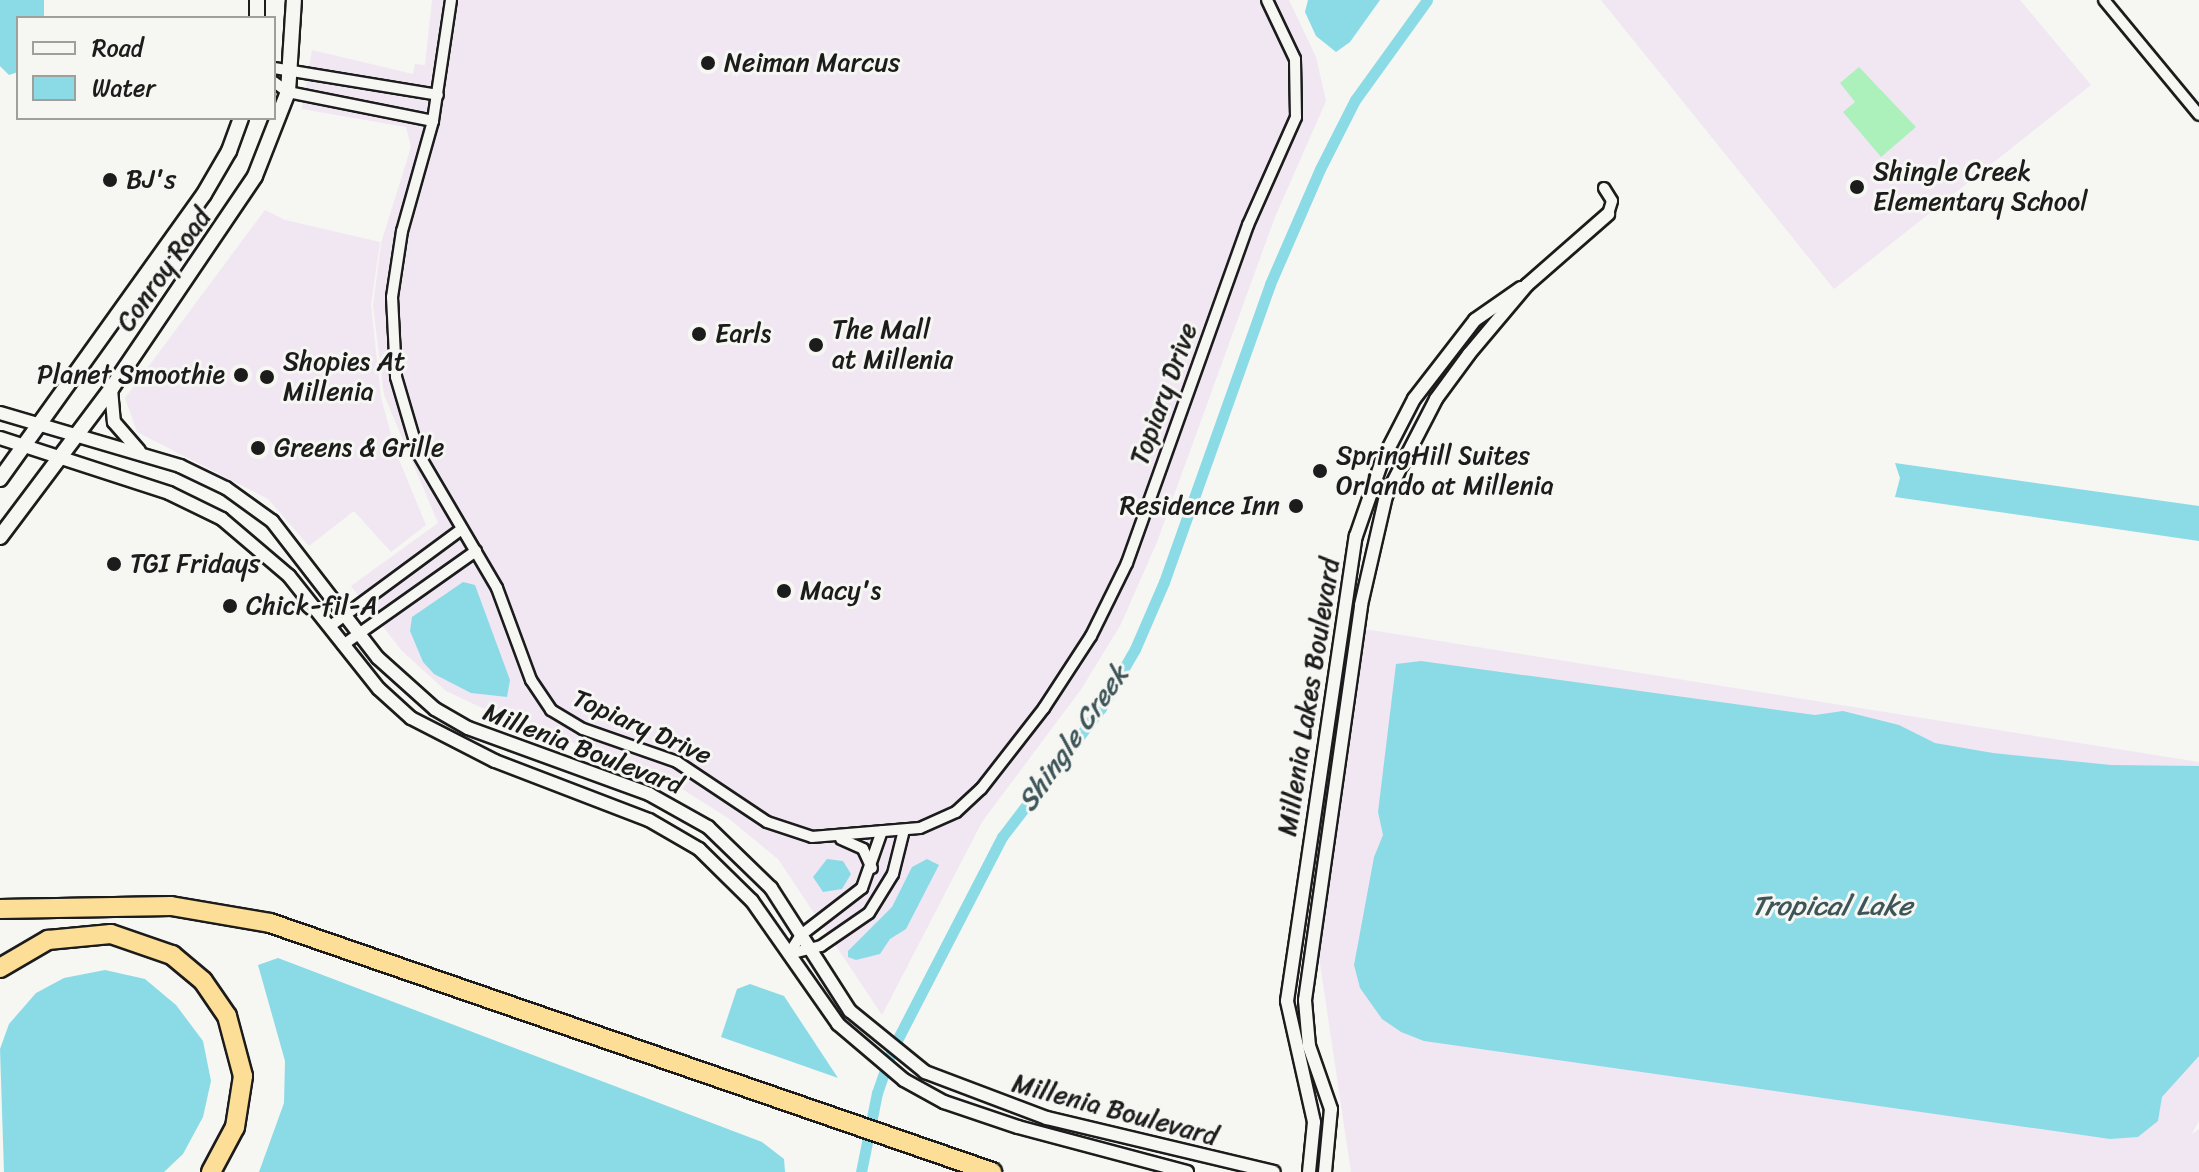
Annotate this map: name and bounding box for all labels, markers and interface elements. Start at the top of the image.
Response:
legend [16,16,276,120]
text: Road [92,27,143,69]
place label: Neiman Marcus [724,47,899,79]
marker: Neiman Marcus [699,54,717,72]
text: Water [92,67,155,109]
place label: Shingle Creek Elementary School [1873,156,2088,218]
place label: BJ's [126,164,176,196]
marker: BJ's [101,171,119,189]
marker: Shingle Creek Elementary School [1848,178,1866,196]
street label: Conroy Road [110,202,218,338]
place label: The Mall at Millenia [832,314,954,376]
place label: Earls [715,318,771,350]
street label: Topiary Drive [1124,319,1204,469]
marker: Earls [690,325,708,343]
marker: The Mall at Millenia [807,336,825,354]
place label: Shopies At Millenia [283,346,405,408]
place label: Planet Smoothie [36,359,225,391]
marker: Planet Smoothie [232,366,250,384]
marker: Shopies At Millenia [258,368,276,386]
place label: Greens & Grille [274,432,444,464]
marker: Greens & Grille [249,439,267,457]
place label: SpringHill Suites Orlando at Millenia [1336,440,1554,502]
marker: SpringHill Suites Orlando at Millenia [1311,462,1329,480]
place label: Residence Inn [1120,490,1280,522]
marker: Residence Inn [1287,497,1305,515]
place label: TGI Fridays [130,548,260,580]
marker: TGI Fridays [105,555,123,573]
street label: Millenia Lakes Boulevard [1272,555,1346,839]
place label: Macy's [800,575,881,607]
marker: Macy's [775,582,793,600]
place label: Chick-fil-A [246,590,378,622]
marker: Chick-fil-A [221,597,239,615]
water label: Shingle Creek [1010,658,1136,818]
street label: Topiary Drive [568,682,716,772]
street label: Millenia Boulevard [479,697,687,801]
water label: Tropical Lake [1752,889,1912,923]
street label: Millenia Boulevard [1009,1068,1221,1152]

